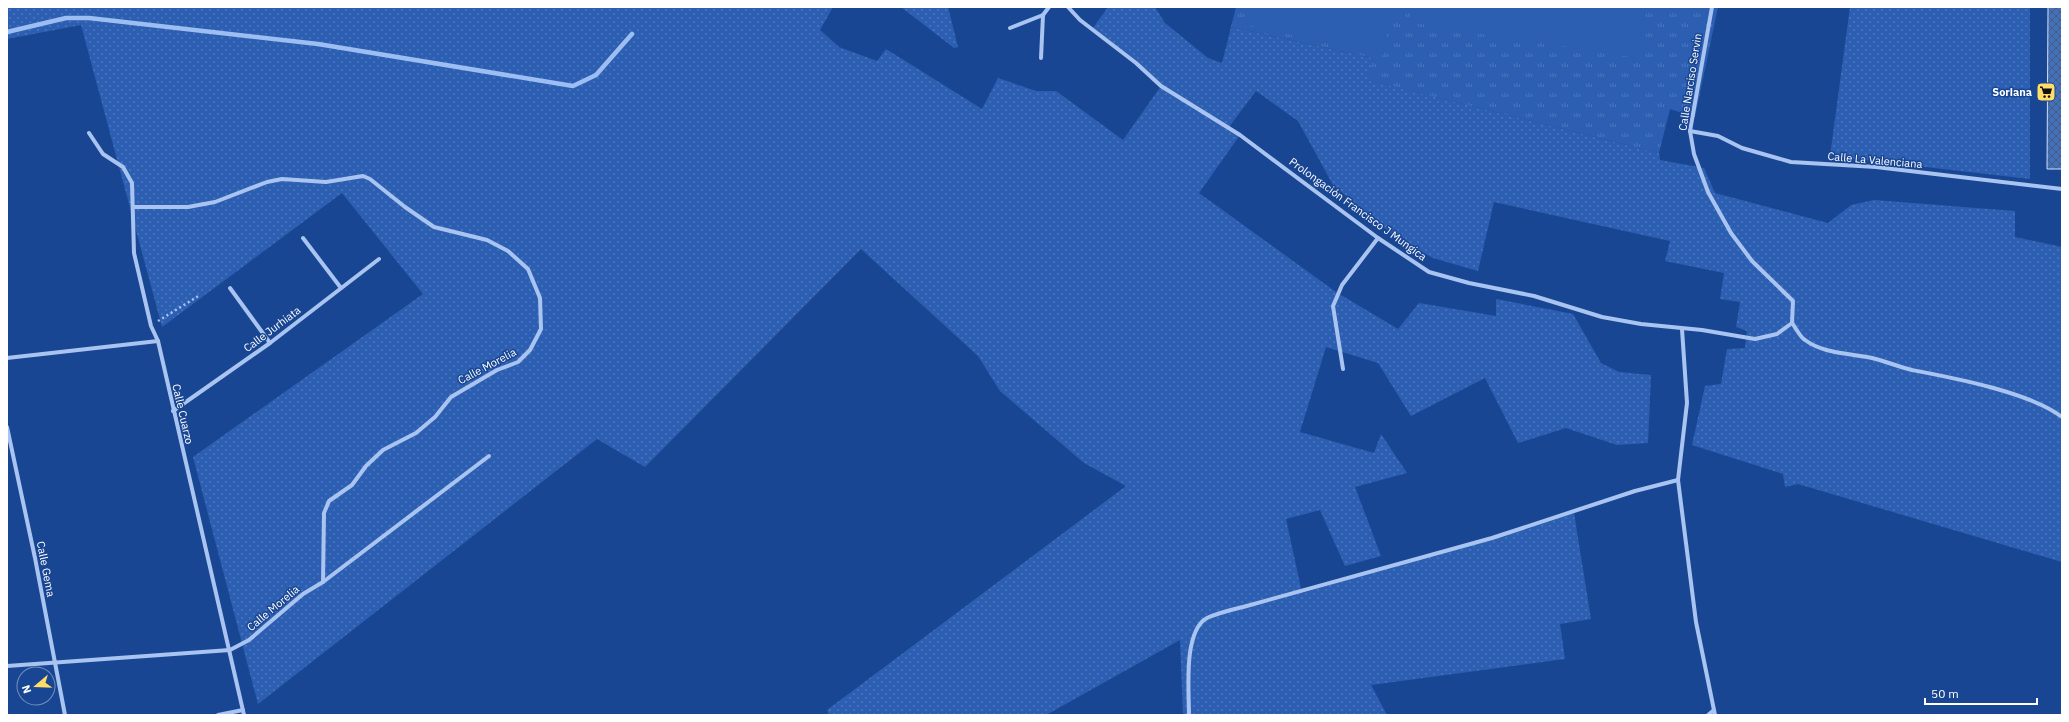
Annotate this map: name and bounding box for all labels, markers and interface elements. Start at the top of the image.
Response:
street label: Calle Narciso Servin [1675,32,1705,132]
supermarket icon: Soriana [2035,81,2057,103]
place label: Soriana [1992,85,2032,99]
street label: Calle La Valenciana [1827,149,1923,171]
street label: Prolongación Francisco J Mungica [1287,154,1430,264]
street label: Calle Jurhiata [241,303,303,355]
street label: Calle Morelia [455,345,519,387]
street label: Calle Cuarzo [169,383,197,445]
street label: Calle Gema [34,540,58,598]
street label: Calle Morelia [244,582,302,634]
north arrow [16,666,56,706]
scale bar [1925,680,2037,706]
text: N [19,683,34,695]
text: 50 m [1931,686,1959,701]

